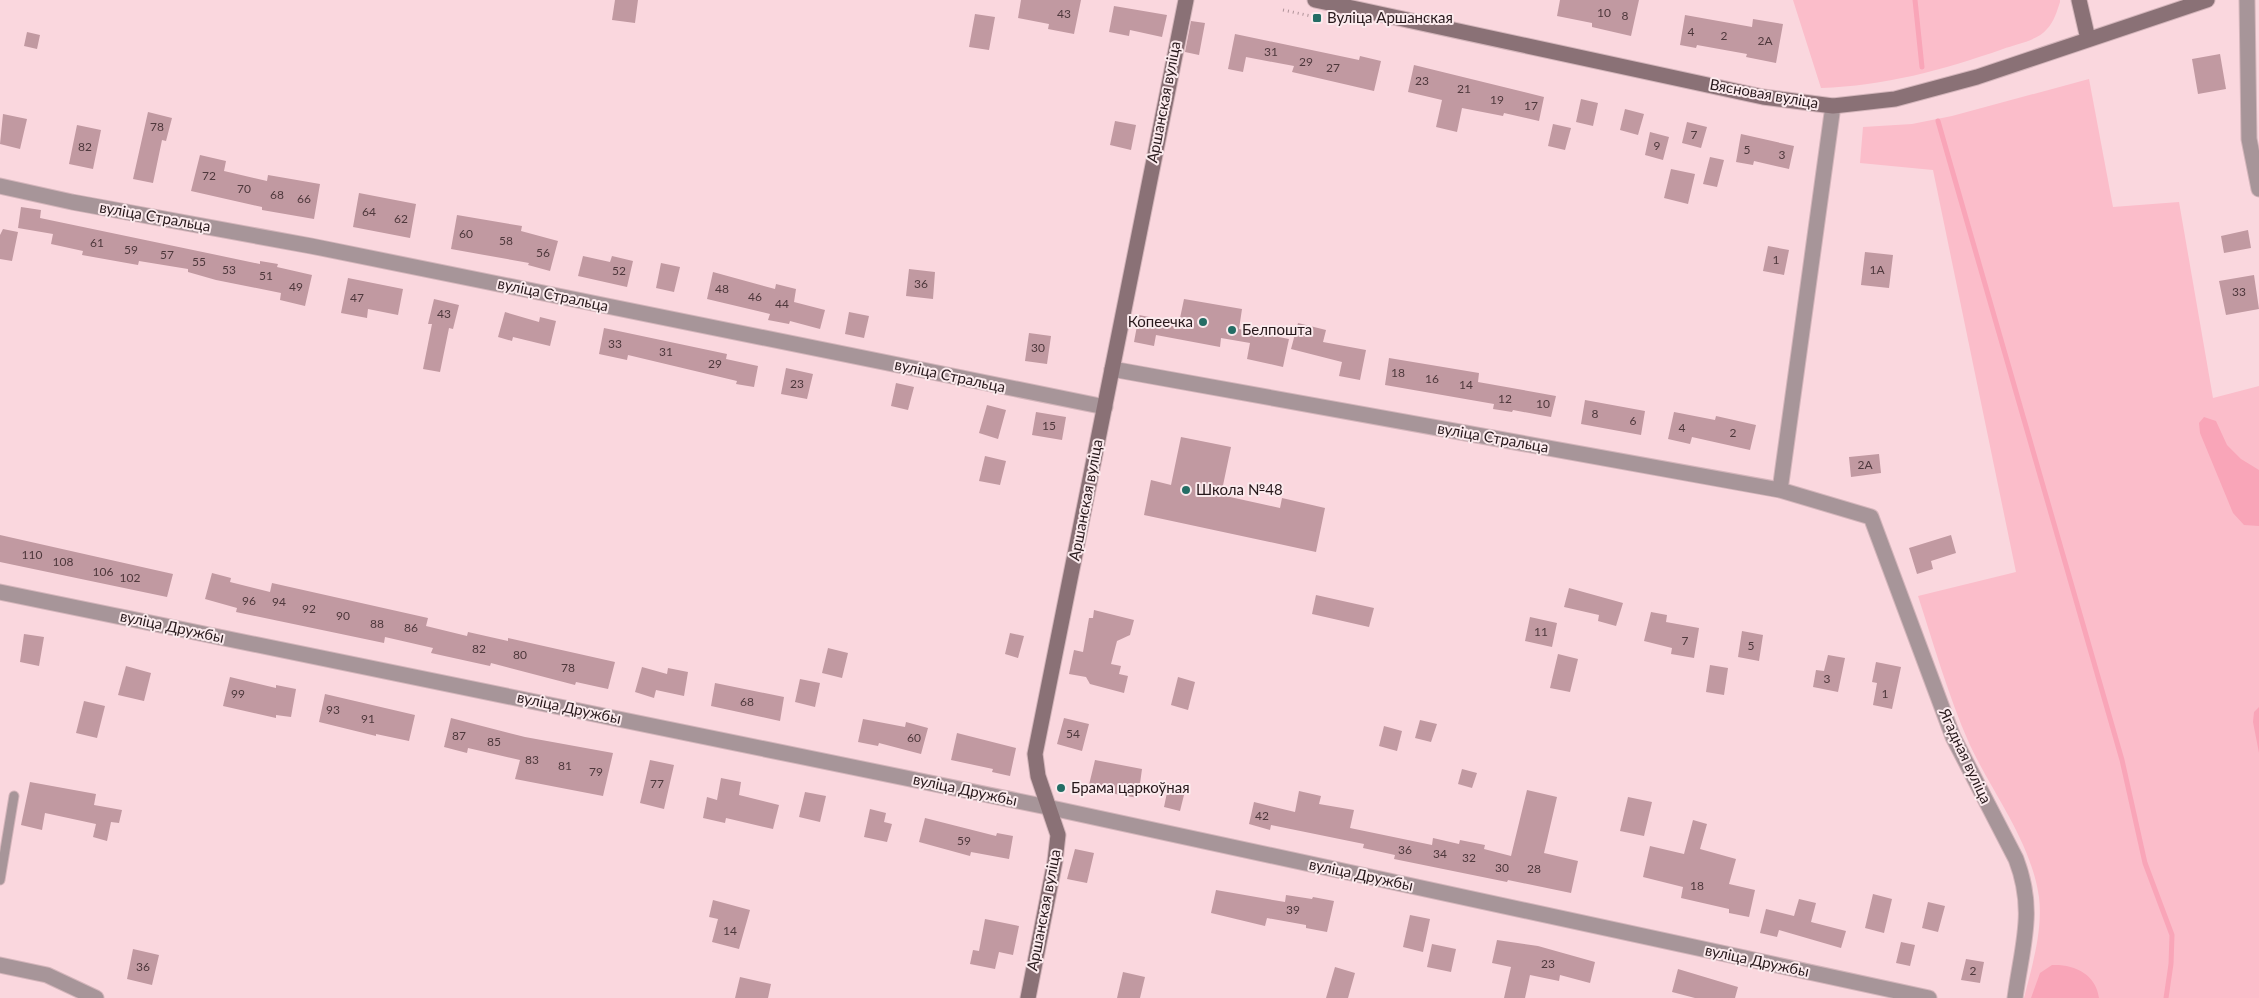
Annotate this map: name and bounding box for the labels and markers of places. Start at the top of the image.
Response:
place label: Вуліца Аршанская [1327,8,1453,26]
marker: Вуліца Аршанская [1311,12,1323,24]
place label: Копеечка [1128,312,1193,330]
marker: Копеечка [1197,316,1209,328]
place label: Белпошта [1242,320,1312,338]
marker: Белпошта [1226,324,1238,336]
place label: Школа №48 [1196,480,1283,498]
marker: Школа №48 [1180,484,1192,496]
place label: Брама царкоўная [1071,778,1190,796]
marker: Брама царкоўная [1055,782,1067,794]

